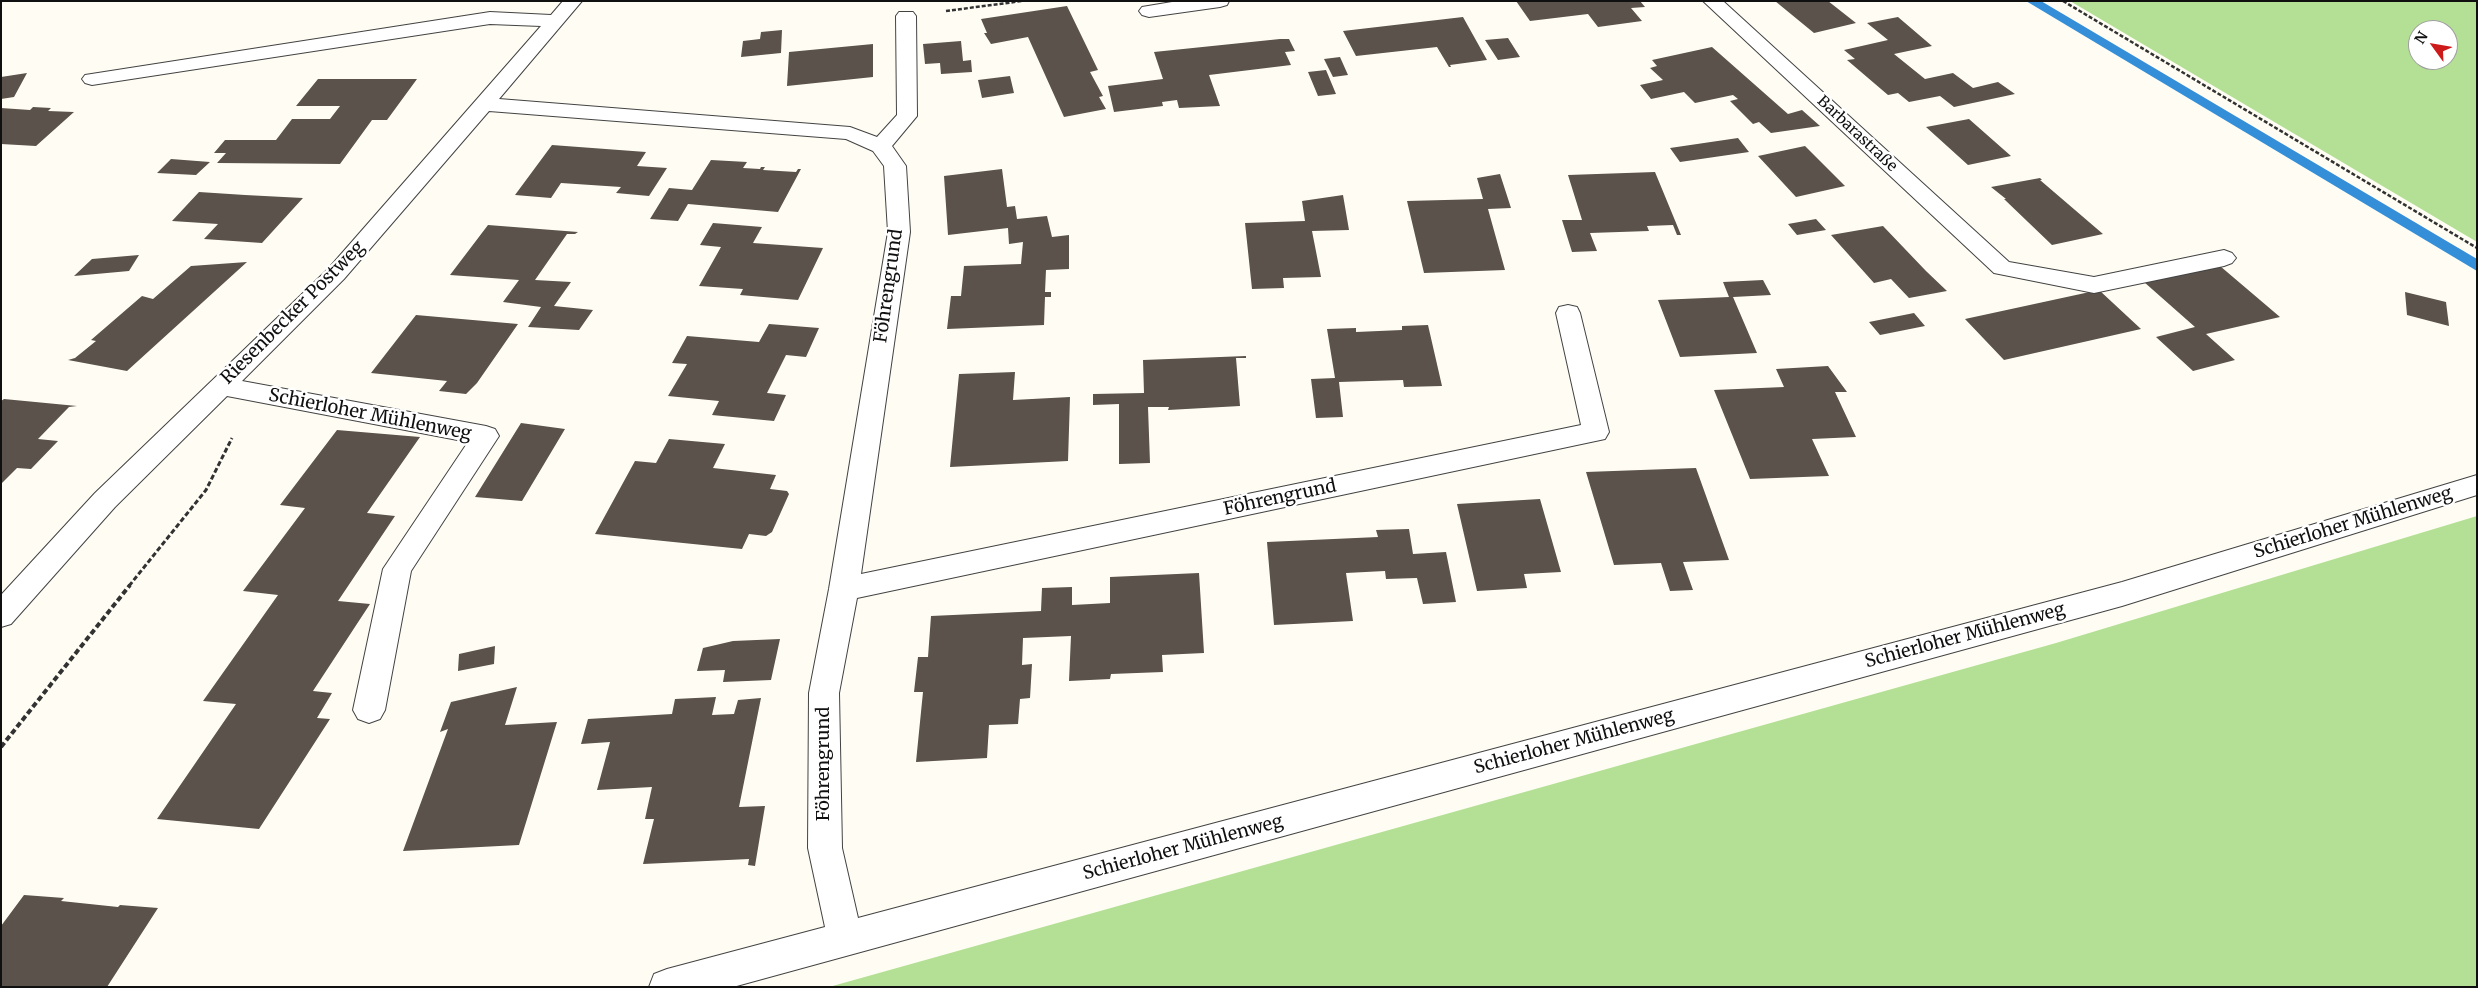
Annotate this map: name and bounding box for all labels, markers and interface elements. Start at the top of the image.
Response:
north arrow [2408,20,2458,70]
text: N [2411,28,2432,47]
street label: Barbarastraße [1813,92,1901,176]
street label: Föhrengrund [870,228,908,344]
street label: Riesenbecker Postweg [217,237,369,389]
street label: Schierloher Mühlenweg [267,385,473,445]
street label: Föhrengrund [1222,476,1338,520]
street label: Schierloher Mühlenweg [2251,483,2455,563]
street label: Schierloher Mühlenweg [1863,599,2067,673]
street label: Schierloher Mühlenweg [1472,705,1676,779]
street label: Föhrengrund [813,707,835,821]
street label: Schierloher Mühlenweg [1081,811,1285,885]

